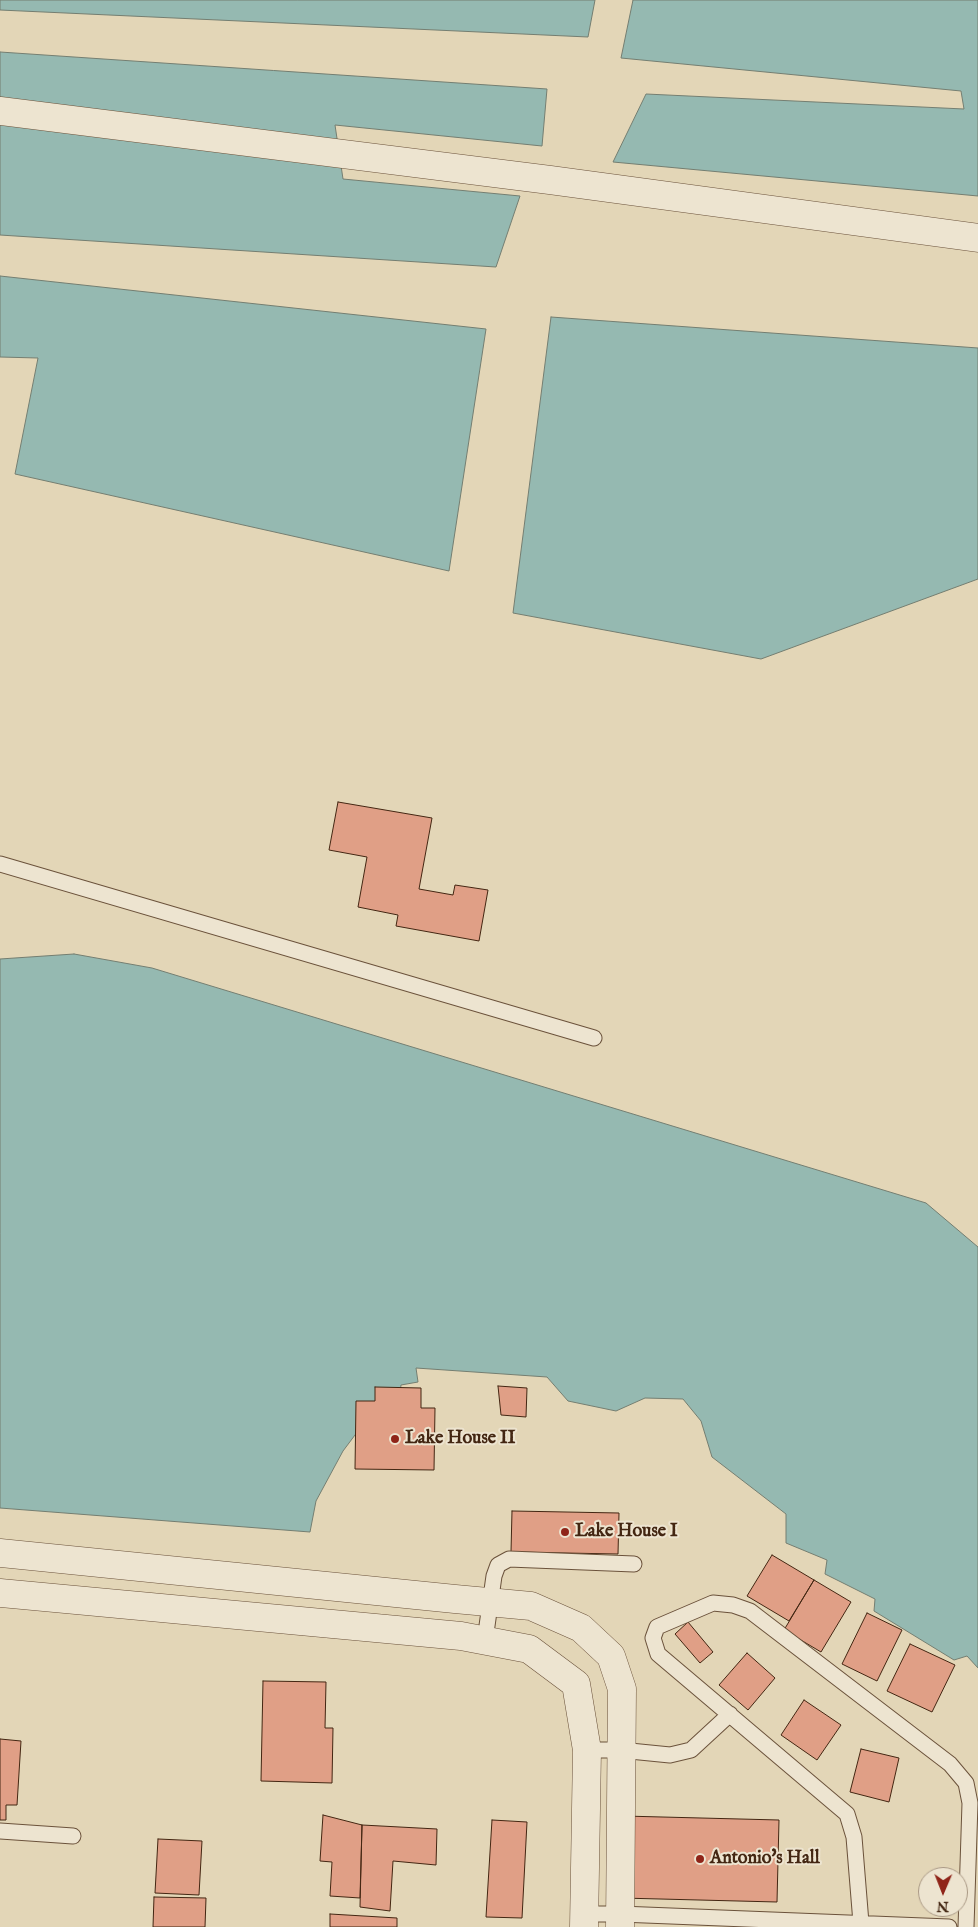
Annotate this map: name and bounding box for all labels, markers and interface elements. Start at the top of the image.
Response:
place label: Lake House II [405,1428,515,1450]
marker: Lake House II [389,1433,401,1445]
place label: Lake House I [575,1521,678,1543]
marker: Lake House I [559,1526,571,1538]
place label: Antonio's Hall [710,1848,820,1870]
marker: Antonio's Hall [694,1853,706,1865]
north arrow [918,1867,968,1917]
text: N [937,1897,949,1915]

